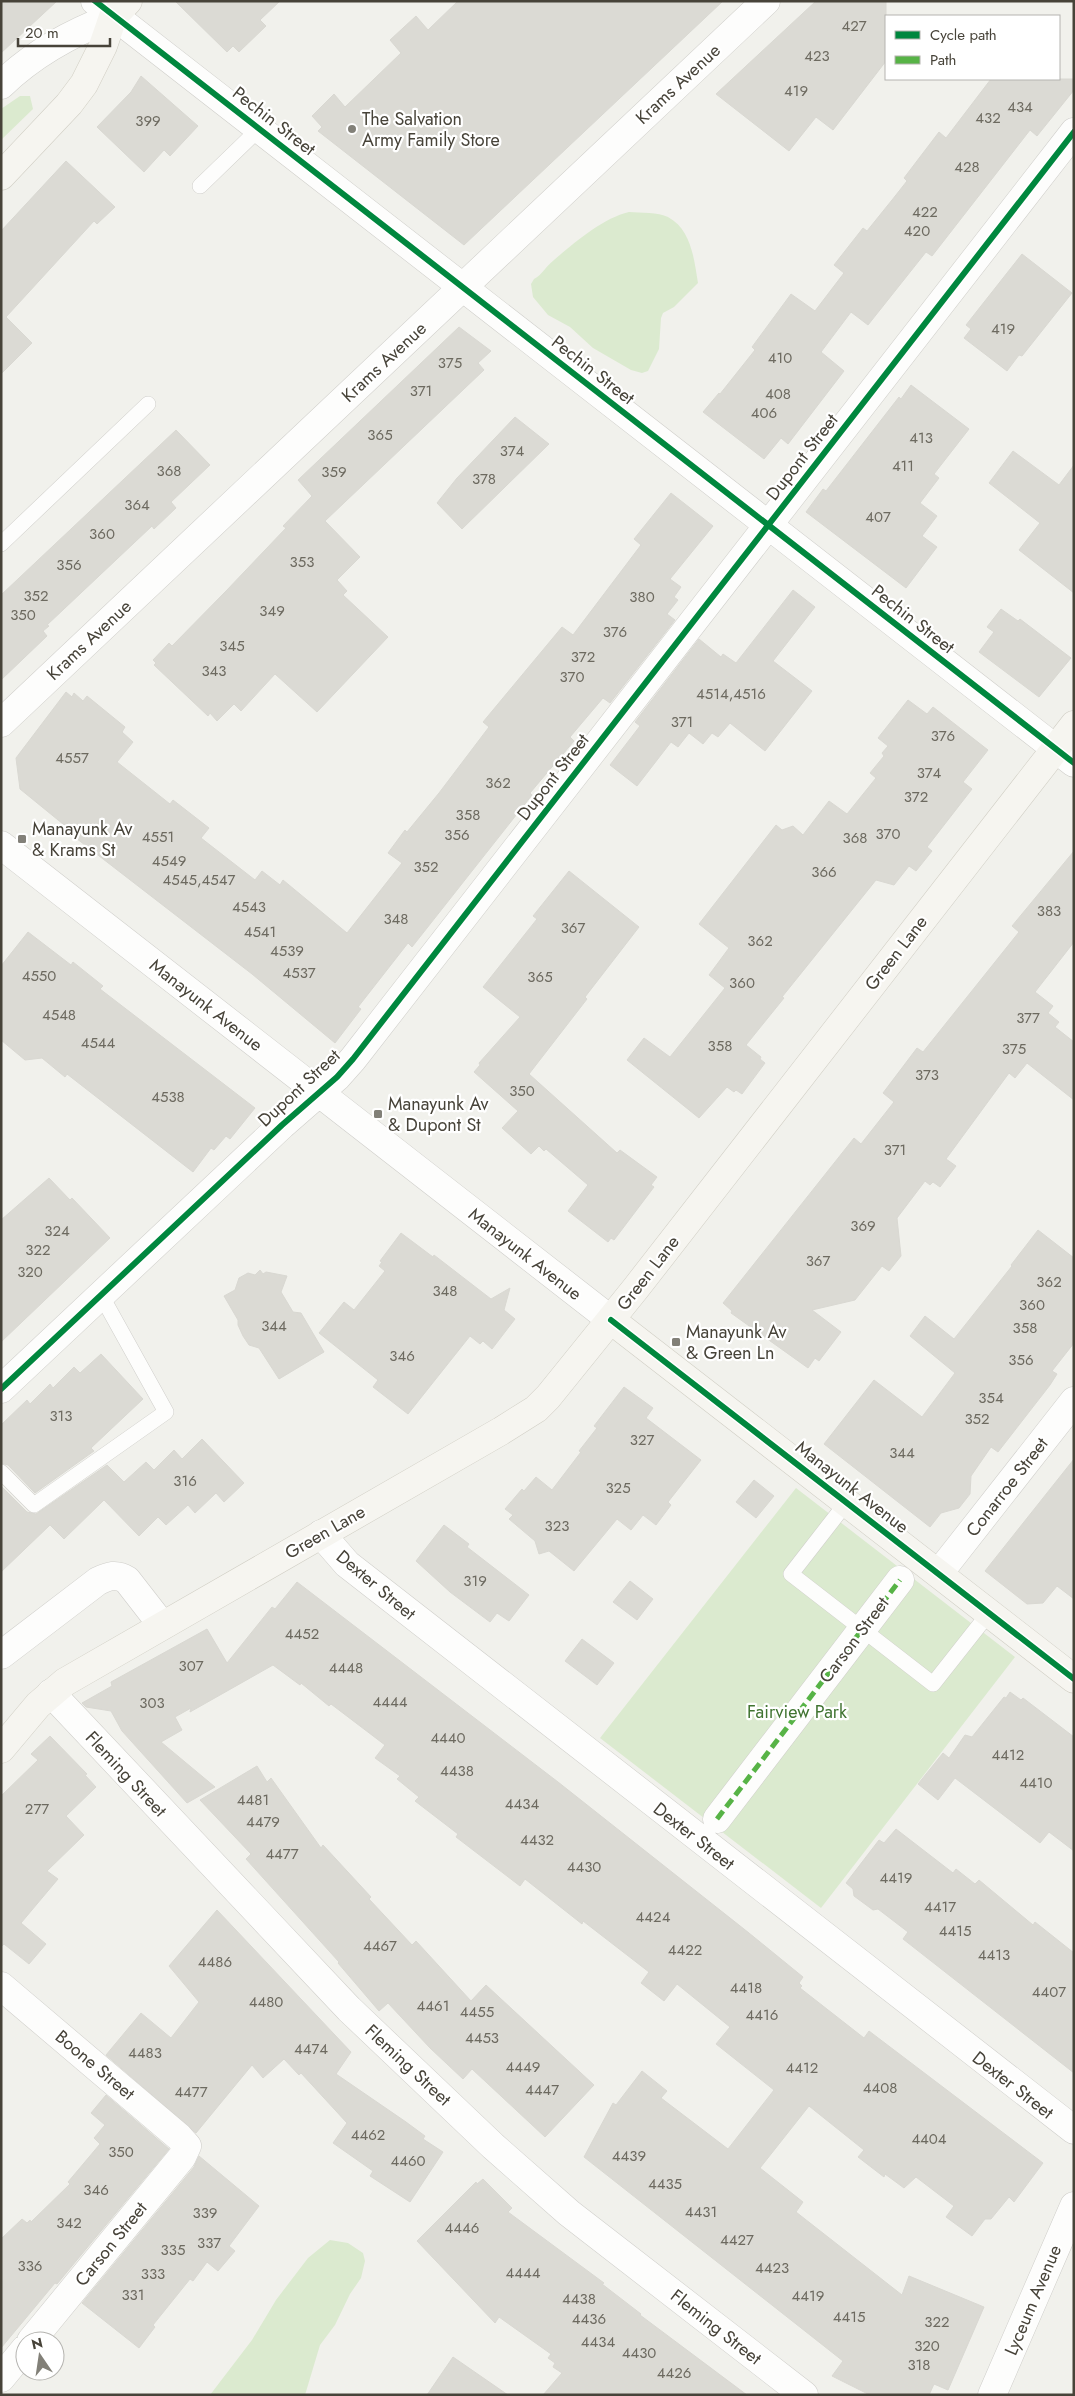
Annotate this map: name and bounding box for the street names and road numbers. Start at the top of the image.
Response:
street label: Krams Avenue [630,38,726,130]
street label: Pechin Street [227,80,322,162]
street label: Krams Avenue [336,316,432,408]
street label: Pechin Street [546,329,641,411]
street label: Dupont Street [760,408,845,506]
street label: Pechin Street [866,578,961,660]
street label: Krams Avenue [41,594,137,686]
street label: Dupont Street [511,728,596,826]
street label: Green Lane [858,910,934,996]
street label: Manayunk Avenue [144,952,268,1058]
street label: Dupont Street [252,1043,346,1133]
street label: Manayunk Avenue [463,1201,587,1307]
street label: Green Lane [610,1230,686,1316]
street label: Conarroe Street [960,1431,1055,1542]
street label: Manayunk Avenue [790,1434,914,1540]
street label: Green Lane [280,1499,370,1565]
street label: Dexter Street [331,1544,422,1627]
street label: Carson Street [813,1591,895,1689]
street label: Fleming Street [79,1725,173,1823]
street label: Dexter Street [648,1796,741,1876]
street label: Fleming Street [359,2018,457,2112]
street label: Boone Street [50,2024,141,2106]
street label: Dexter Street [967,2045,1060,2125]
street label: Carson Street [69,2196,154,2292]
street label: Lyceum Avenue [998,2241,1068,2359]
street label: Fleming Street [665,2283,768,2371]

